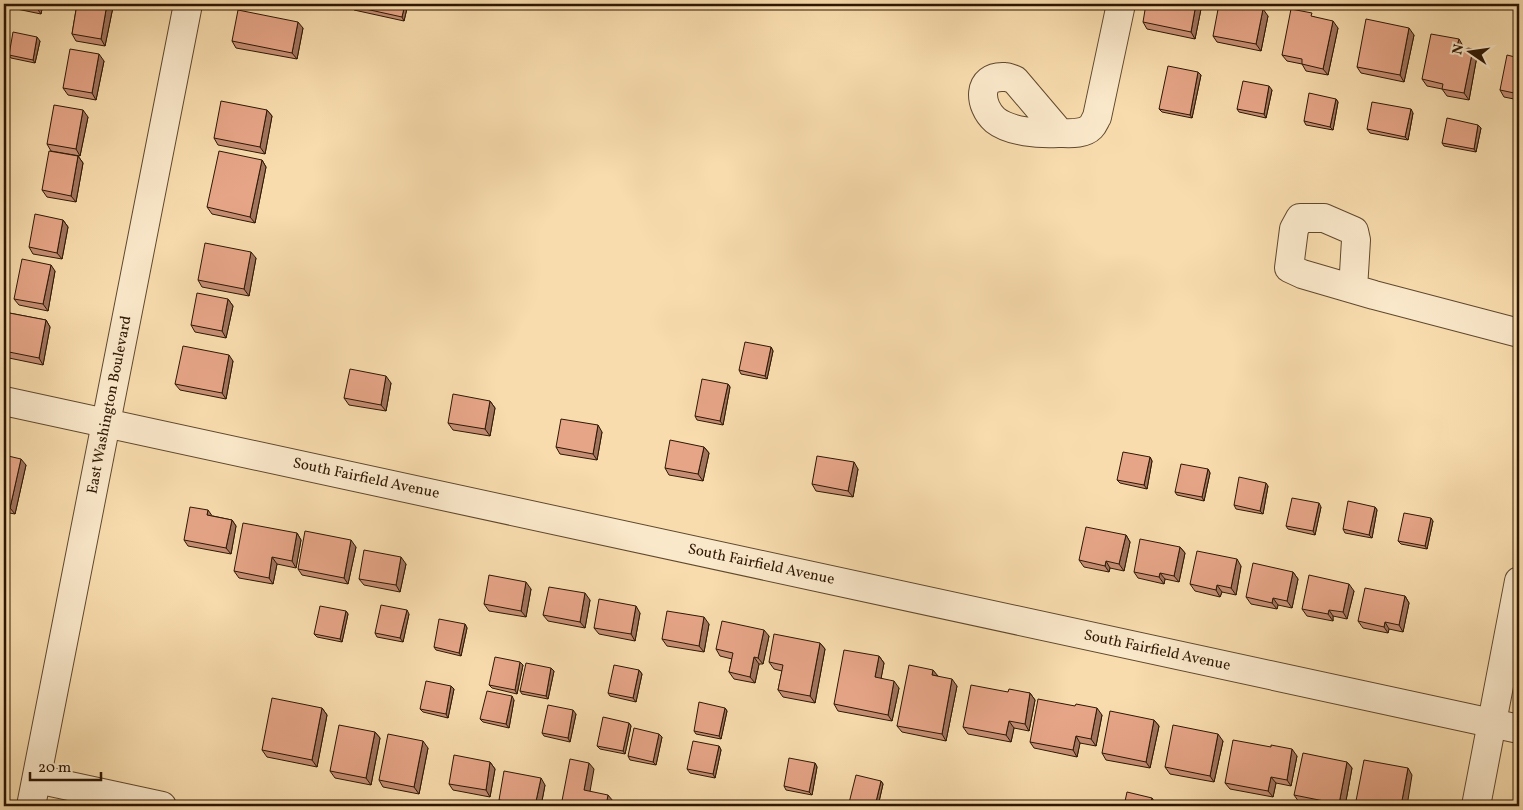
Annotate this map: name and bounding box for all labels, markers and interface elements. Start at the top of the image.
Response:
north arrow [1446,28,1496,78]
text: N [1448,42,1469,57]
street label: East Washington Boulevard [82,314,138,496]
street label: South Fairfield Avenue [291,453,441,505]
street label: South Fairfield Avenue [686,539,836,591]
street label: South Fairfield Avenue [1082,625,1232,677]
scale bar [30,750,101,782]
text: 20 m [38,758,71,779]

